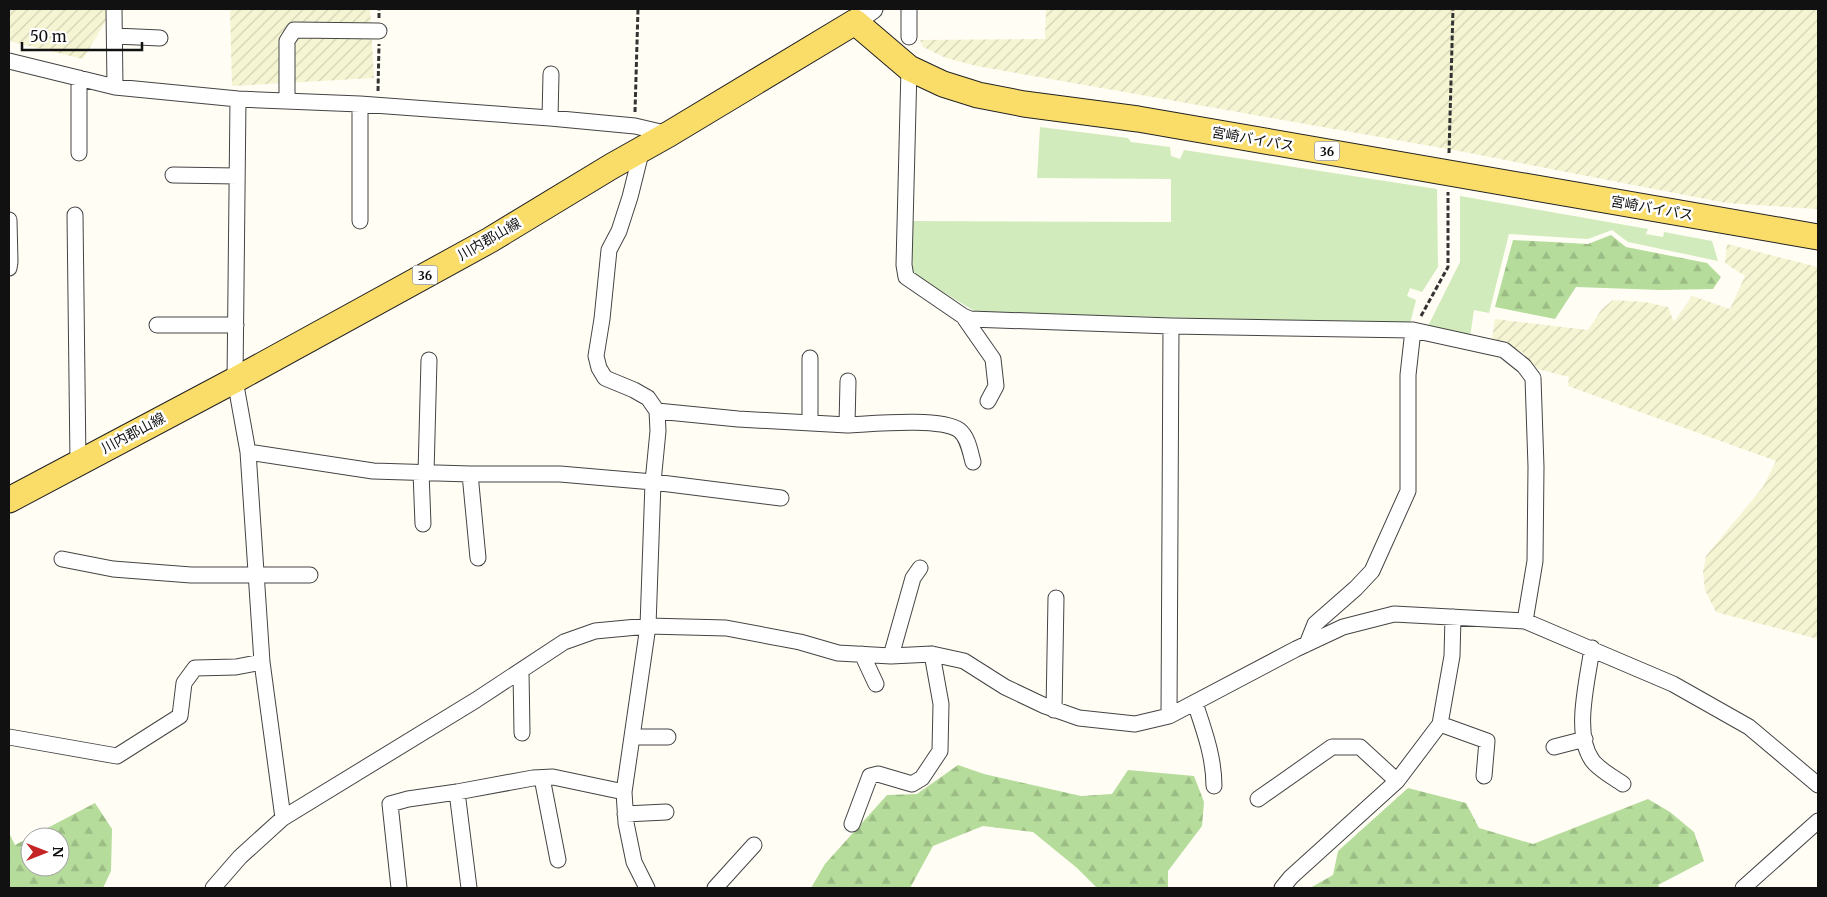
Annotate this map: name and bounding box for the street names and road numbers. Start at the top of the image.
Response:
street label: 宮崎バイパス [1210,123,1296,155]
road number: 36 [1314,142,1340,160]
street label: 宮崎バイパス [1609,192,1695,224]
street label: 川内郡山線 [454,214,524,264]
road number: 36 [412,266,438,284]
street label: 川内郡山線 [98,409,168,457]

